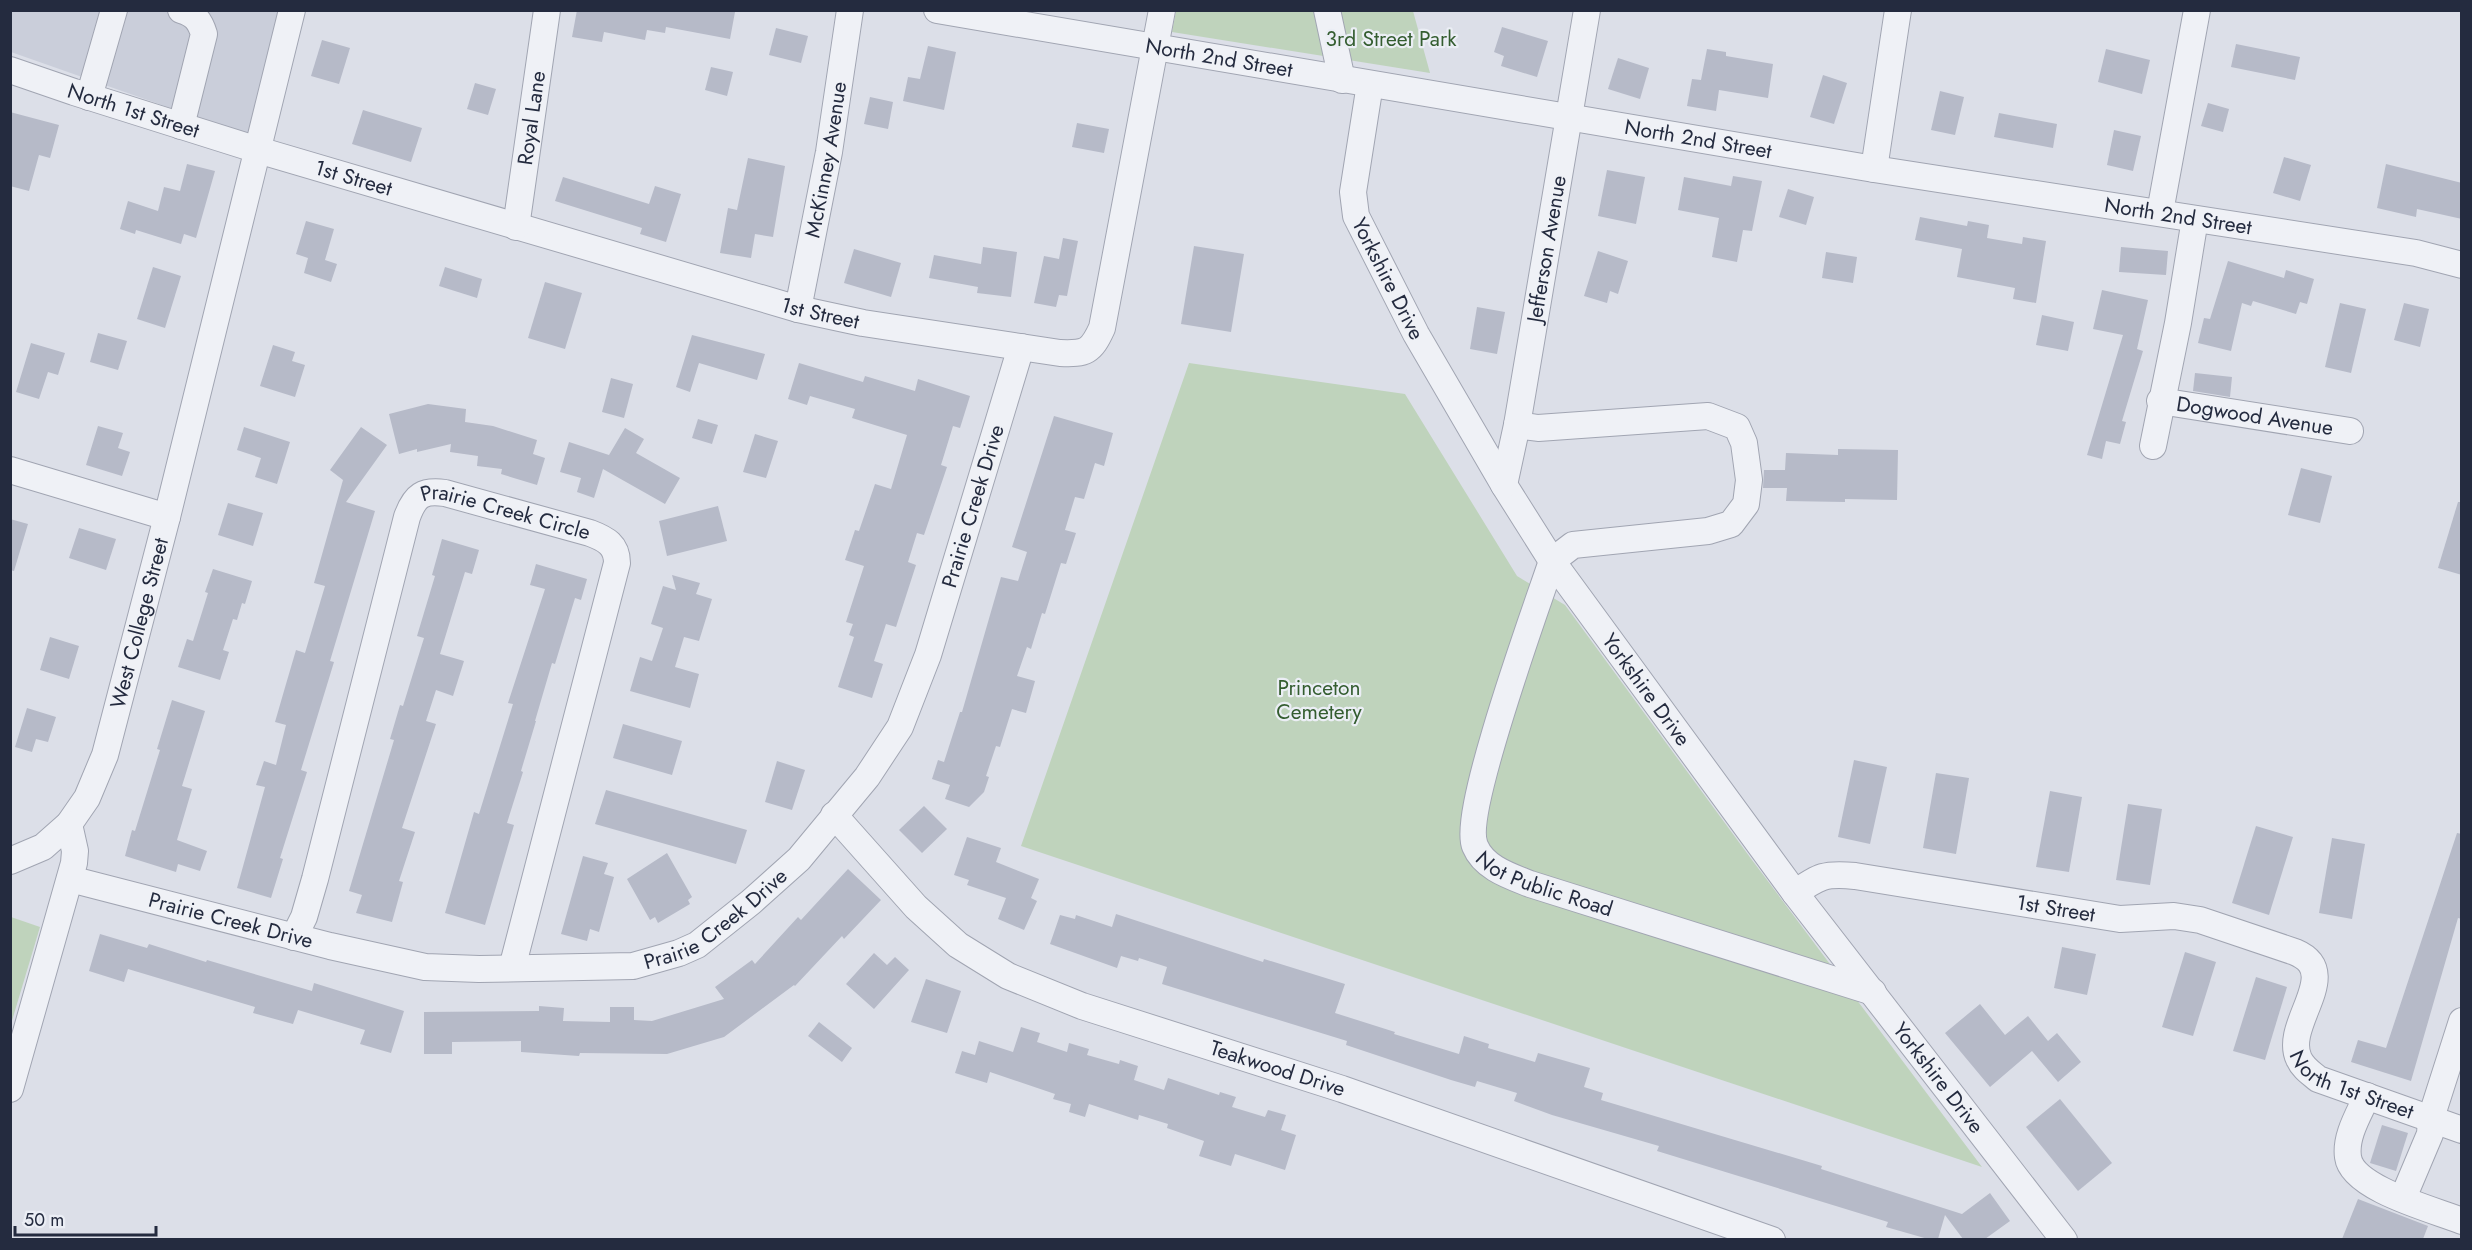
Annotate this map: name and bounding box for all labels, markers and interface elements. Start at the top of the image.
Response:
park label: 3rd Street Park [1326,24,1457,54]
street label: North 2nd Street [1143,31,1295,85]
street label: Royal Lane [510,69,553,167]
street label: North 1st Street [64,76,203,146]
street label: McKinney Avenue [797,79,854,240]
street label: North 2nd Street [1622,112,1774,166]
street label: 1st Street [311,152,396,204]
street label: Jefferson Avenue [1519,173,1574,328]
street label: North 2nd Street [2102,190,2254,242]
street label: Yorkshire Drive [1344,213,1432,345]
street label: 1st Street [777,290,862,337]
street label: Dogwood Avenue [2174,389,2336,443]
street label: Prairie Creek Drive [934,421,1012,591]
street label: Prairie Creek Circle [417,477,594,547]
street label: West College Street [103,535,176,712]
street label: Yorkshire Drive [1595,627,1698,752]
park label: Princeton Cemetery [1276,673,1362,727]
street label: Not Public Road [1469,844,1617,924]
street label: Prairie Creek Drive [640,861,794,977]
street label: Prairie Creek Drive [145,885,316,956]
street label: 1st Street [2014,887,2097,930]
street label: Yorkshire Drive [1886,1016,1991,1140]
street label: Teakwood Drive [1206,1033,1349,1104]
street label: North 1st Street [2282,1045,2418,1127]
scale bar [15,1199,156,1237]
text: 50 m [24,1207,64,1233]

